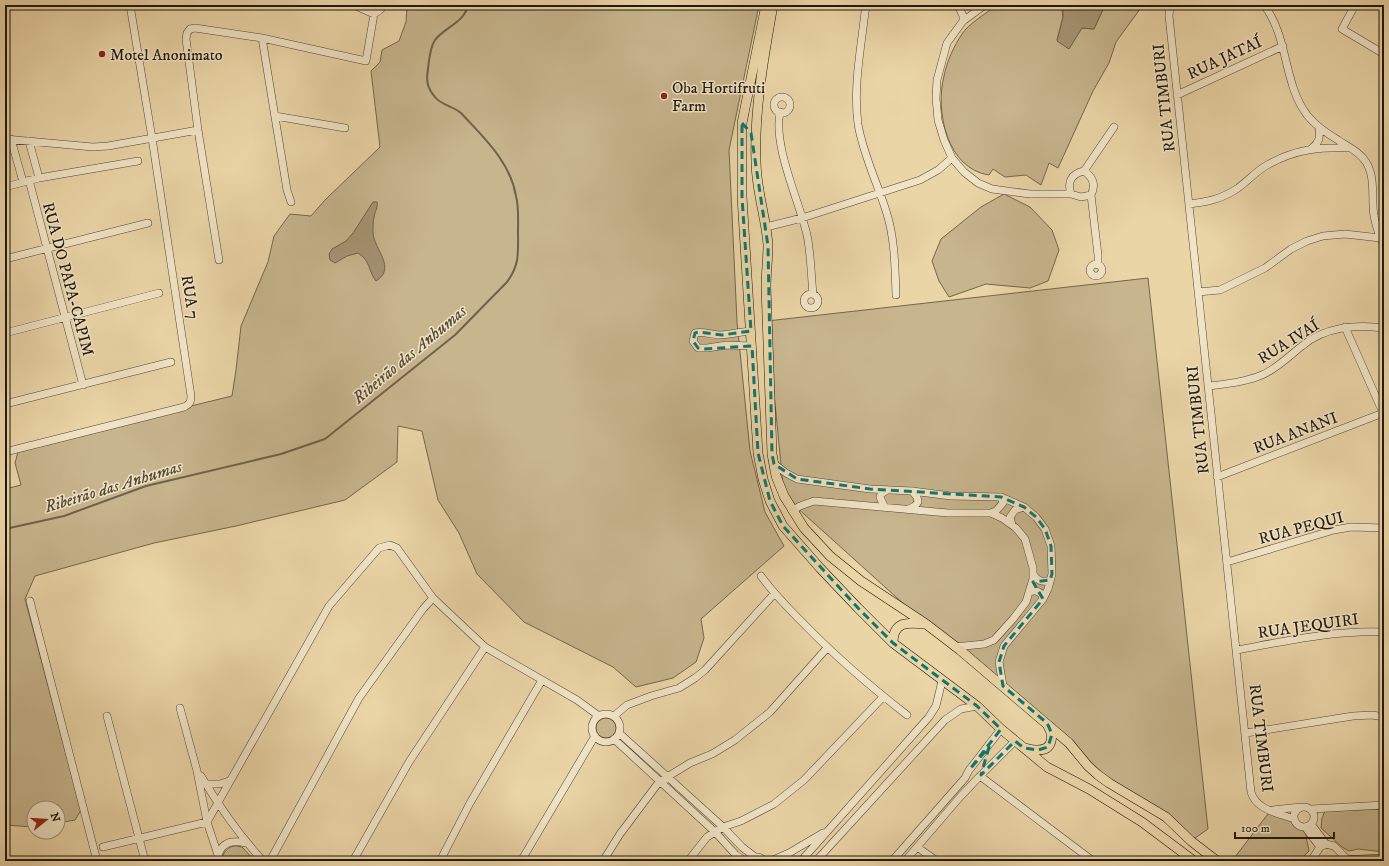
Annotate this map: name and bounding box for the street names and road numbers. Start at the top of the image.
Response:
street label: RUA JATAÍ [1184,31,1266,84]
street label: RUA TIMBURI [1148,42,1180,153]
street label: RUA DO PAPA-CAPIM [38,200,98,358]
street label: RUA 7 [177,274,203,321]
street label: RUA IVAÍ [1254,314,1324,369]
street label: RUA TIMBURI [1182,364,1214,475]
street label: RUA ANANI [1250,408,1341,458]
street label: RUA PEQUI [1256,507,1346,549]
street label: RUA JEQUIRI [1256,609,1360,643]
street label: RUA TIMBURI [1244,683,1278,794]

